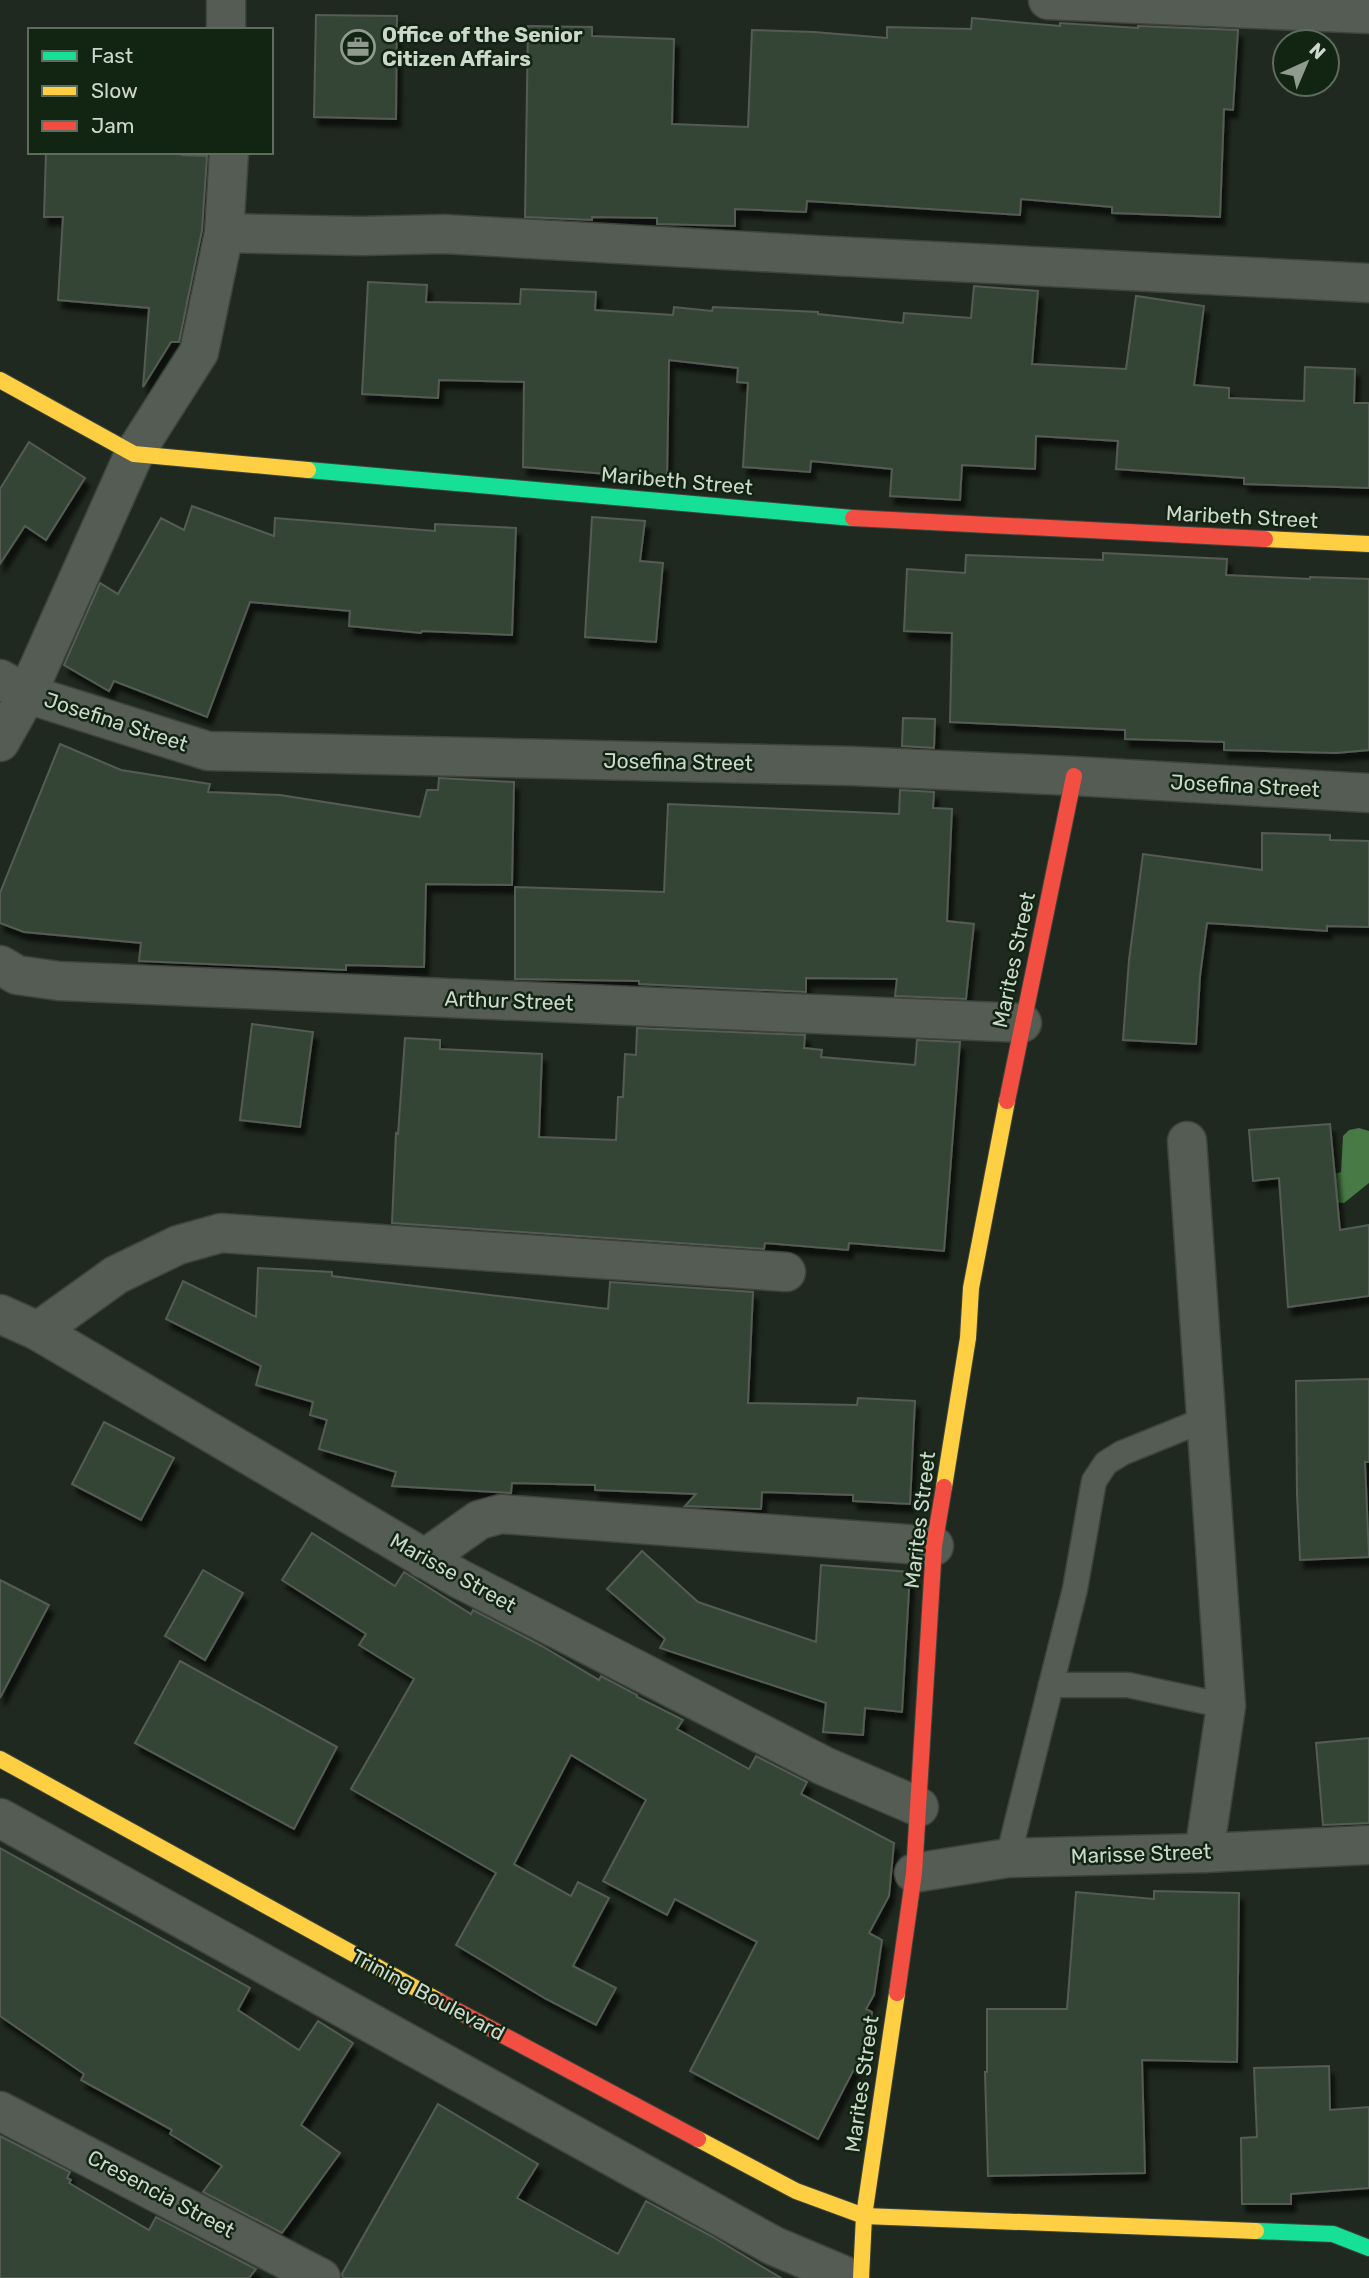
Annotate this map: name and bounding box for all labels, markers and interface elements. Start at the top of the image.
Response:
place label: Office of the Senior Citizen Affairs [382,22,583,71]
legend [28,28,273,154]
office icon: Office of the Senior Citizen Affairs [339,28,377,66]
north arrow [1271,28,1341,98]
text: N [1305,38,1330,64]
text: Fast [91,43,133,68]
text: Slow [91,78,138,103]
text: Jam [91,113,135,138]
street label: Maribeth Street [600,461,754,500]
street label: Maribeth Street [1165,500,1319,533]
street label: Josefina Street [41,687,191,757]
street label: Josefina Street [603,748,753,775]
street label: Josefina Street [1170,769,1320,802]
street label: Marites Street [987,890,1040,1030]
street label: Arthur Street [444,986,574,1015]
street label: Marites Street [899,1450,940,1590]
street label: Marisse Street [386,1528,521,1618]
street label: Marisse Street [1070,1839,1212,1868]
street label: Trining Boulevard [347,1944,509,2046]
street label: Marites Street [840,2014,883,2154]
street label: Cresencia Street [83,2144,239,2243]

